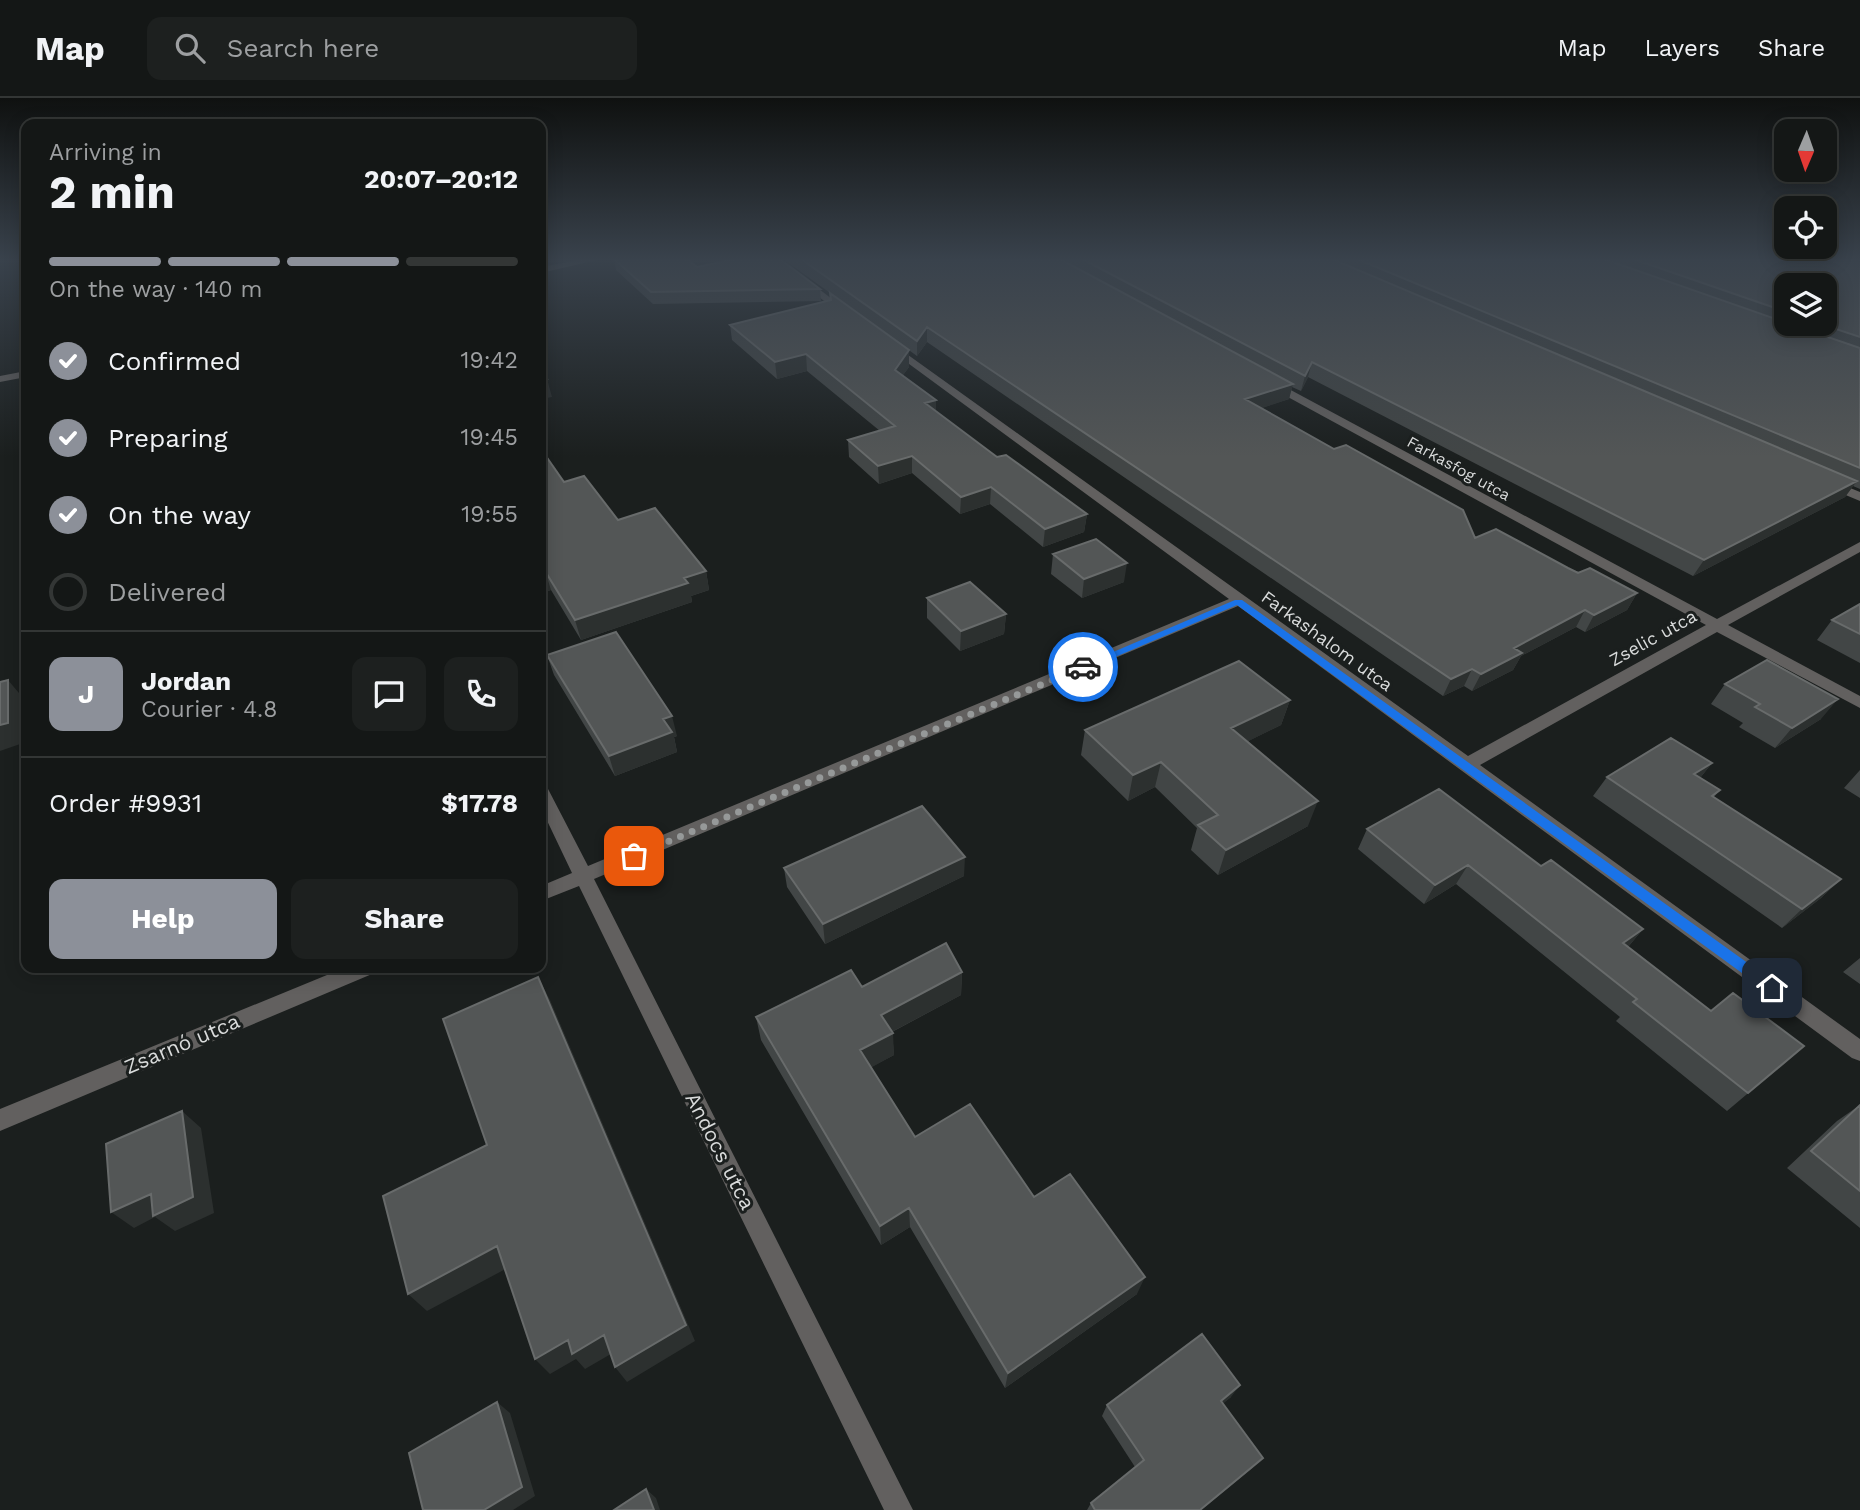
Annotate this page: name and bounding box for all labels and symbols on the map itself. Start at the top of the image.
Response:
north arrow [1774,119,1838,182]
street label: Farkasfog utca [1404,432,1514,505]
street label: Farkashalom utca [1258,586,1397,695]
street label: Zselic utca [1605,605,1700,670]
courier [1048,632,1118,702]
pin [604,826,664,886]
pin [1742,958,1802,1018]
street label: Zsarnó utca [120,1008,243,1079]
street label: Andocs utca [680,1088,761,1214]

